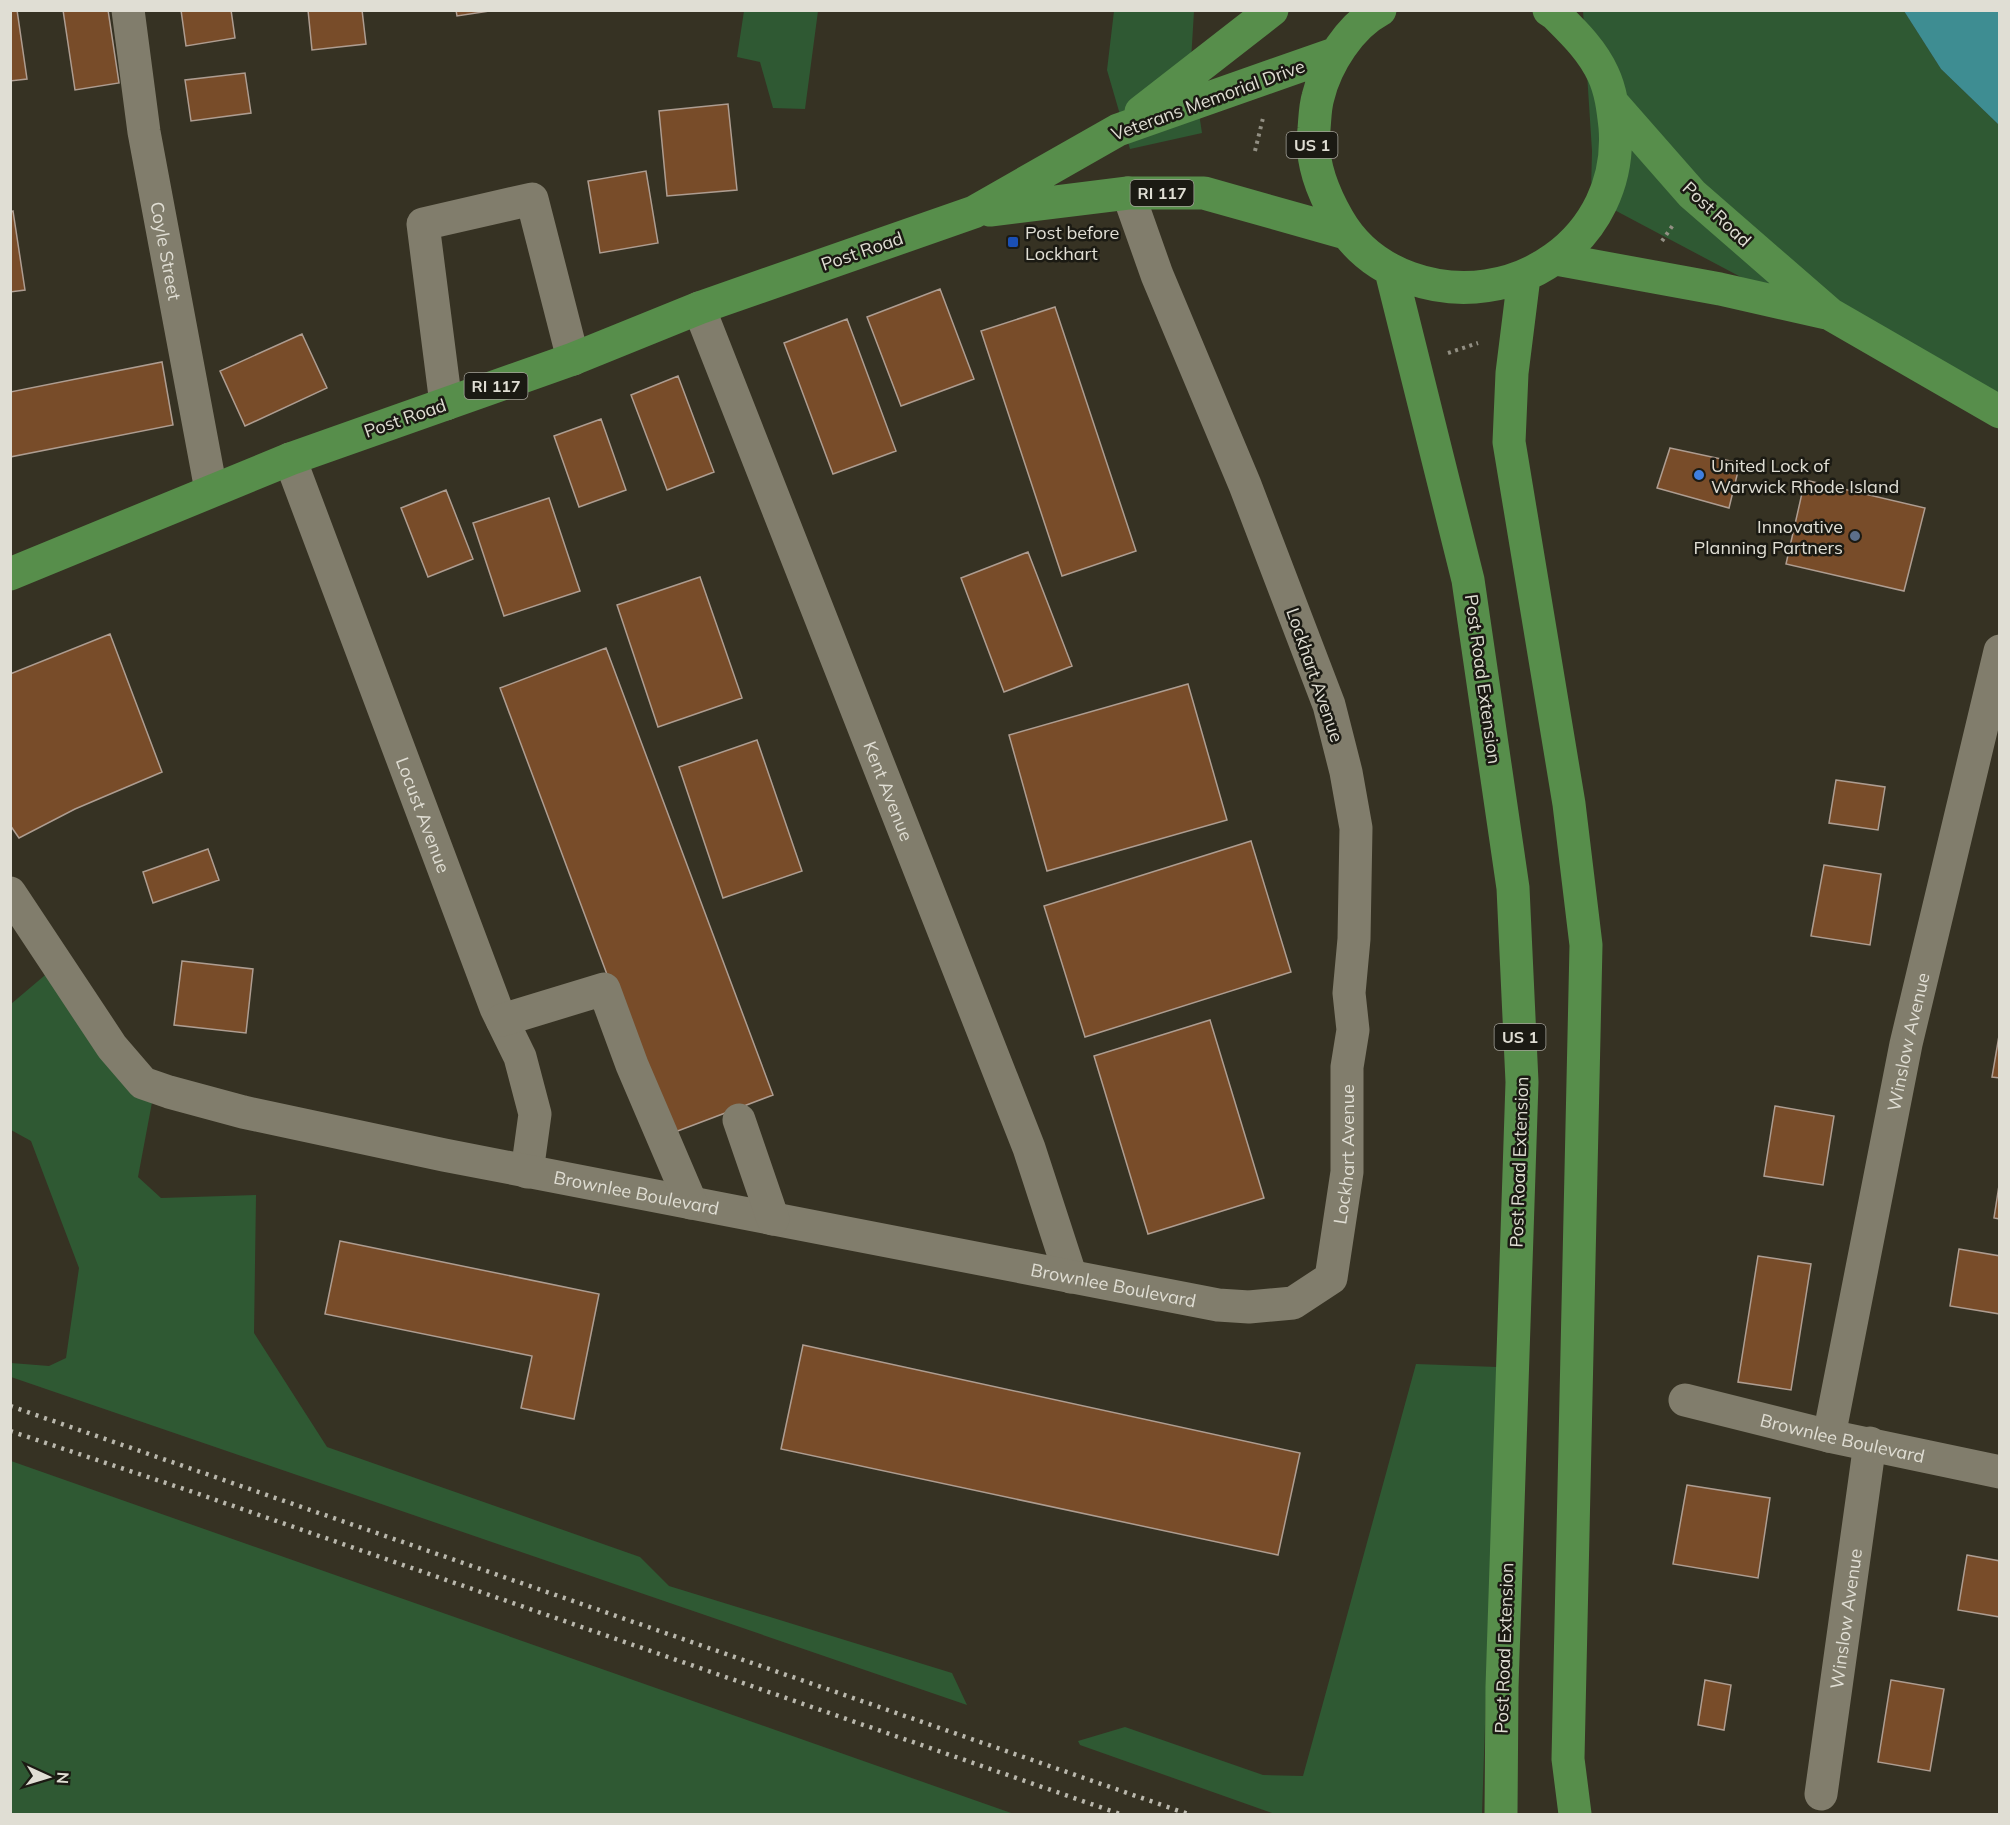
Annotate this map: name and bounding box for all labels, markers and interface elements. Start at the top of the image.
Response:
street label: Veterans Memorial Drive [1108,54,1308,146]
road number: US 1 [1286,132,1338,158]
street label: Post Road [1678,176,1756,252]
road number: RI 117 [1130,180,1194,206]
street label: Coyle Street [146,200,187,302]
place label: Post before Lockhart [1025,221,1119,265]
street label: Post Road [818,226,906,276]
marker: Post before Lockhart [1006,235,1020,249]
road number: RI 117 [464,373,528,399]
street label: Post Road [361,393,449,443]
place label: United Lock of Warwick Rhode Island [1711,454,1899,498]
marker: United Lock of Warwick Rhode Island [1692,468,1706,482]
place label: Innovative Planning Partners [1694,515,1843,559]
marker: Innovative Planning Partners [1848,529,1862,543]
street label: Post Road Extension [1460,593,1506,765]
street label: Lockhart Avenue [1281,605,1349,745]
street label: Kent Avenue [859,738,919,844]
street label: Locust Avenue [391,754,456,876]
street label: Winslow Avenue [1882,970,1934,1113]
road number: US 1 [1494,1024,1546,1050]
street label: Post Road Extension [1505,1076,1533,1248]
street label: Lockhart Avenue [1328,1084,1359,1226]
street label: Brownlee Boulevard [552,1165,721,1220]
street label: Brownlee Boulevard [1029,1257,1198,1312]
street label: Brownlee Boulevard [1758,1408,1927,1467]
street label: Winslow Avenue [1824,1547,1867,1690]
street label: Post Road Extension [1490,1562,1518,1734]
north arrow [18,1747,78,1807]
text: N [53,1771,73,1785]

